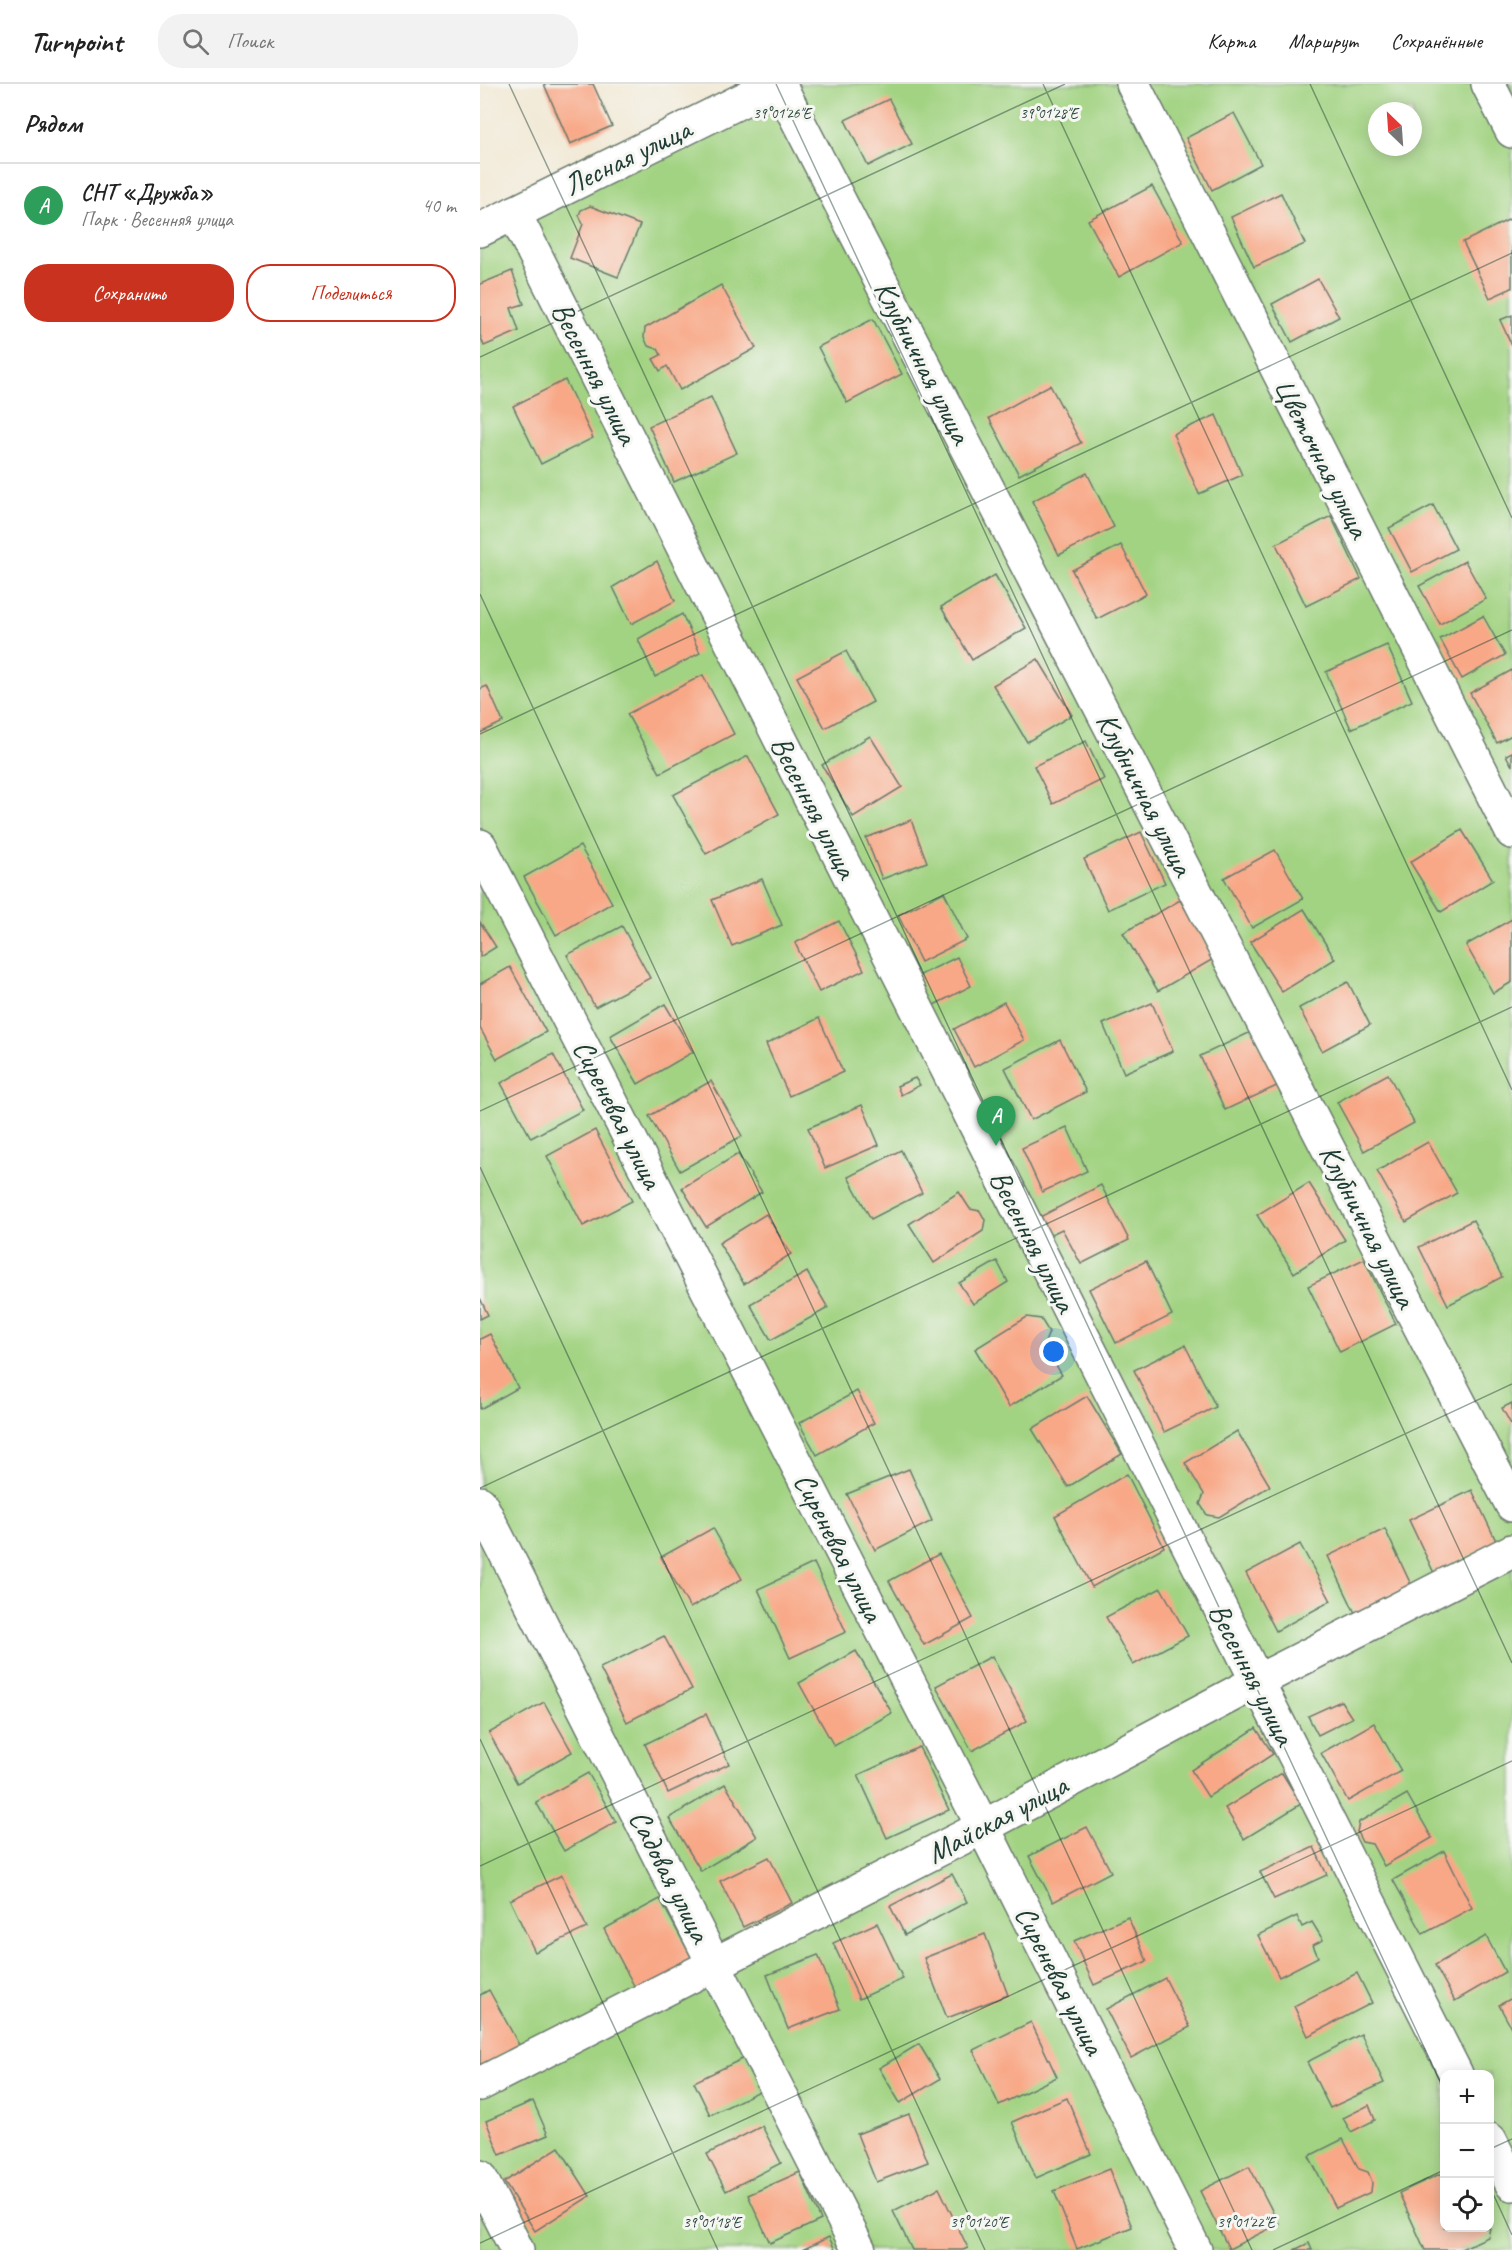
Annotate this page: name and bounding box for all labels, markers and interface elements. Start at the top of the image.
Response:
search box [158,14,578,68]
text: Turnpoint [30,24,122,59]
icon: search [179,25,212,58]
text: Поиск [227,27,273,55]
text: Карта [1207,28,1256,54]
text: Маршрут [1289,28,1358,54]
text: Сохранённые [1391,28,1482,54]
north arrow [1368,102,1422,156]
text: 39°01'26"E [753,104,813,123]
text: 39°01'28"E [1020,104,1080,123]
text: Рядом [24,107,82,140]
street label: Лесная улица [557,109,699,204]
text: СНТ «Дружба» [81,179,213,207]
text: A [38,193,49,218]
text: 40 m [422,193,456,218]
text: Парк · Весенняя улица [81,207,233,232]
button: Сохранить [24,264,234,322]
button: Поделиться [246,264,456,322]
street label: Клубничная улица [866,274,981,452]
street label: Весенняя улица [543,296,648,452]
street label: Цветочная улица [1265,372,1379,546]
street label: Клубничная улица [1088,706,1203,884]
street label: Весенняя улица [762,730,867,886]
street label: Сиреневая улица [564,1033,673,1196]
pin: A [976,1096,1016,1146]
street label: Клубничная улица [1311,1138,1426,1316]
street label: Весенняя улица [981,1164,1086,1320]
your location [1039,1337,1068,1366]
street label: Сиреневая улица [785,1466,894,1629]
street label: Весенняя улица [1200,1597,1305,1753]
street label: Майская улица [920,1765,1076,1872]
street label: Садовая улица [620,1803,720,1950]
street label: Сиреневая улица [1006,1899,1115,2062]
map controls [1440,2070,1494,2232]
button: + [1440,2070,1494,2124]
button: − [1440,2124,1494,2178]
button: locate [1440,2178,1494,2232]
text: 39°01'18"E [683,2213,743,2232]
text: 39°01'20"E [950,2213,1010,2232]
text: 39°01'22"E [1217,2213,1277,2232]

